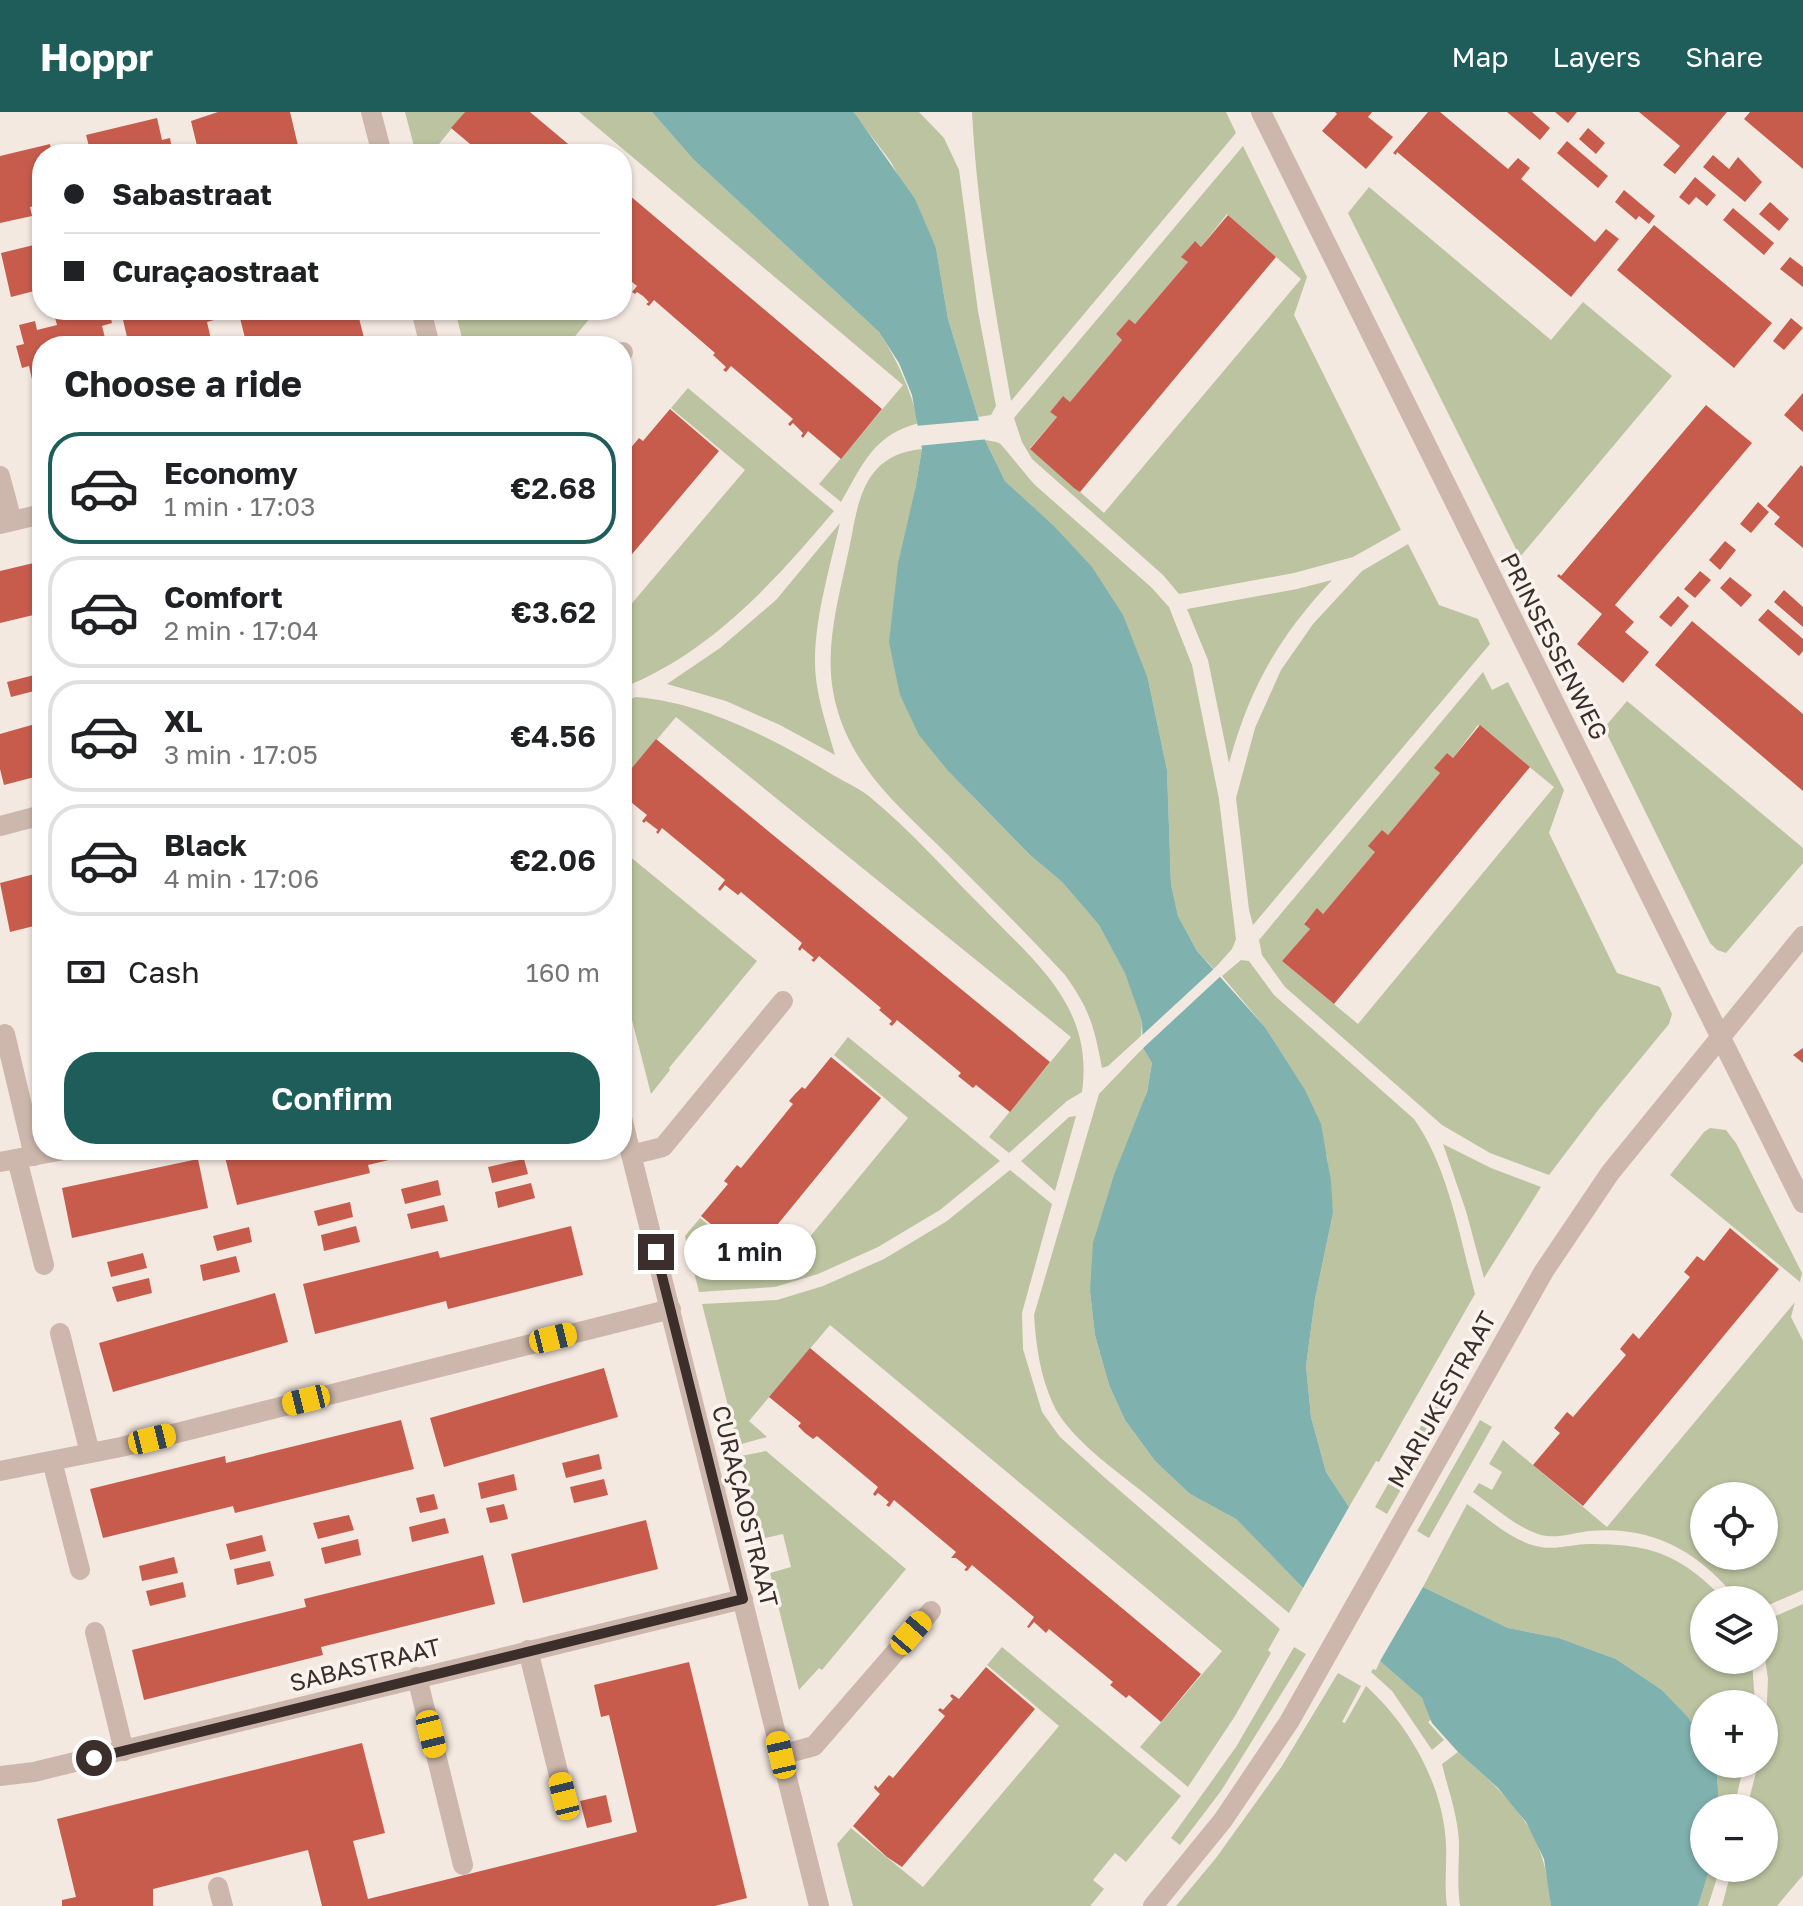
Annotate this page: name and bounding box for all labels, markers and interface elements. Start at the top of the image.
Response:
text: Hoppr [40,34,153,79]
text: Map [1451,40,1509,73]
text: Layers [1553,40,1641,73]
text: Share [1685,40,1763,73]
text: Sabastraat [112,176,272,212]
text: Curaçaostraat [112,253,319,289]
text: Choose a ride [64,362,302,405]
icon: car [68,452,140,524]
text: Economy [164,455,298,491]
text: €2.68 [510,470,596,506]
text: 1 min · 17:03 [164,491,315,522]
street label: PRINSESSENWEG [1495,548,1615,744]
icon: car [68,576,140,648]
text: Comfort [164,579,283,615]
text: €3.62 [511,594,596,630]
text: 2 min · 17:04 [164,615,319,646]
icon: car [68,700,140,772]
text: XL [164,703,203,739]
text: €4.56 [511,718,596,754]
text: 3 min · 17:05 [164,739,318,770]
icon: car [68,824,140,896]
text: Black [164,827,247,863]
text: €2.06 [510,842,596,878]
text: 4 min · 17:06 [164,863,319,894]
icon: cash [64,950,108,994]
text: Cash [128,954,200,990]
text: 160 m [526,957,600,988]
button: Confirm [64,1052,600,1144]
callout: 1 min [684,1224,816,1280]
route end [638,1234,674,1270]
text: 1 min [717,1236,783,1267]
street label: MARIJKESTRAAT [1381,1306,1501,1492]
car [527,1321,579,1355]
car [280,1383,332,1417]
street label: CURAÇAOSTRAAT [707,1402,785,1610]
car [126,1422,178,1456]
map controls [1690,1482,1778,1882]
button: locate [1690,1482,1778,1570]
button: layers [1690,1586,1778,1674]
car [886,1607,936,1659]
street label: SABASTRAAT [287,1631,444,1697]
button: + [1690,1690,1778,1778]
car [414,1708,448,1760]
car [764,1729,798,1781]
route start [76,1740,112,1776]
car [547,1770,581,1822]
button: − [1690,1794,1778,1882]

